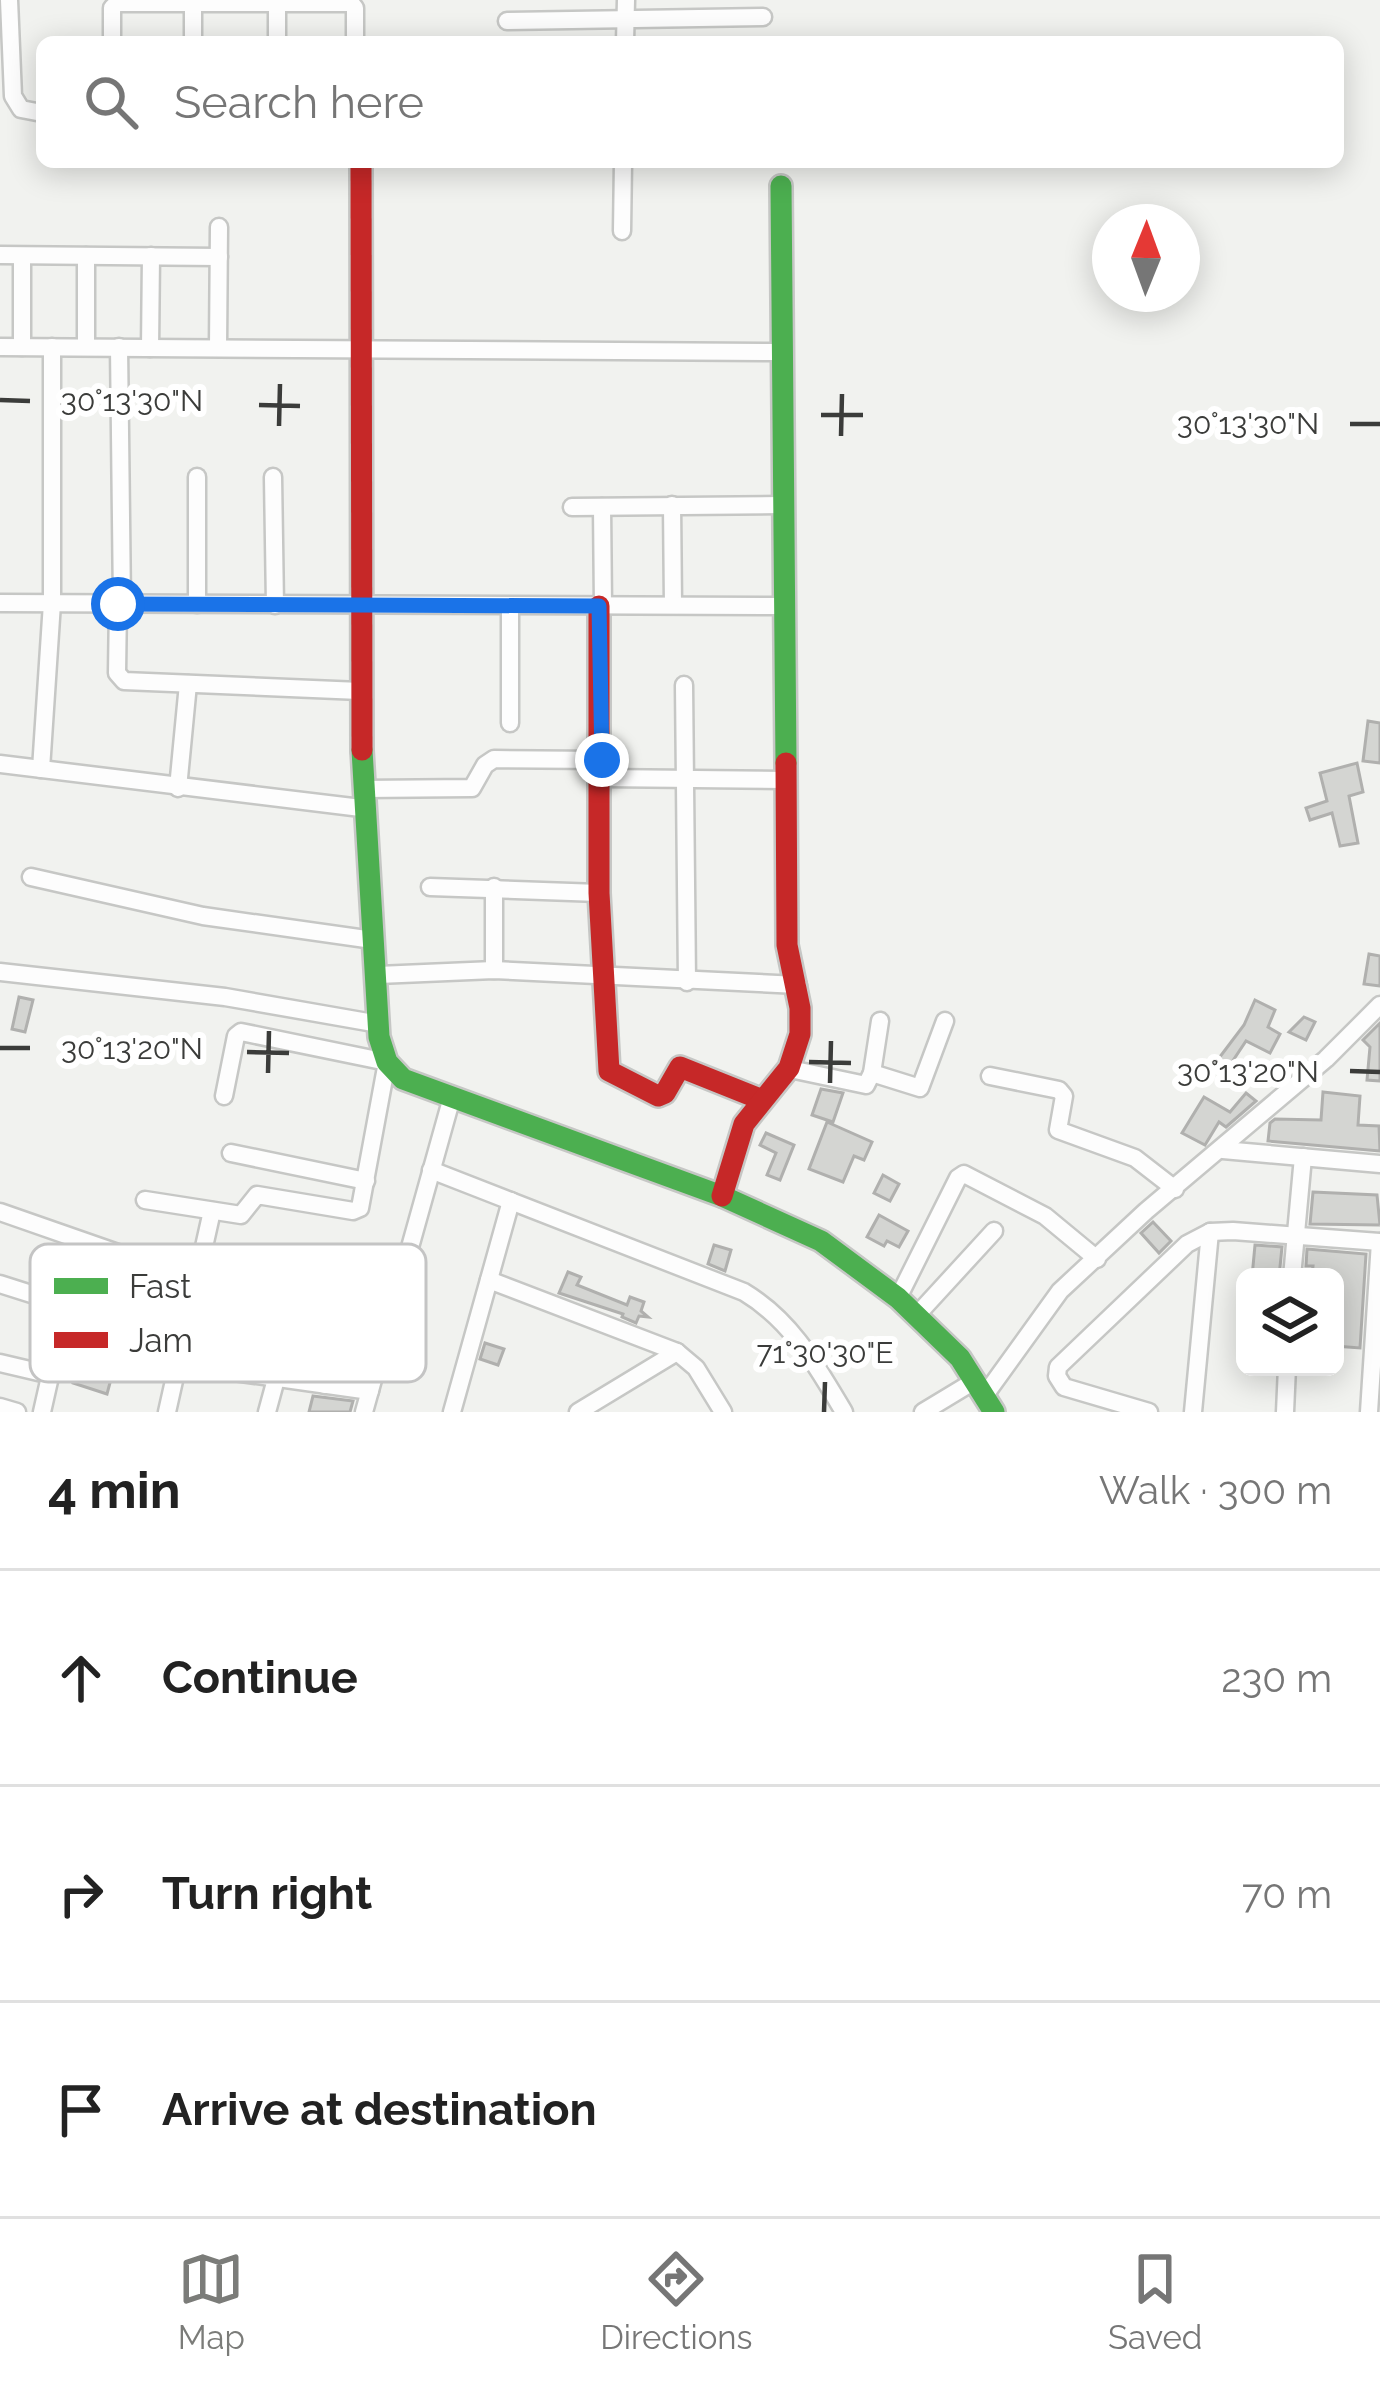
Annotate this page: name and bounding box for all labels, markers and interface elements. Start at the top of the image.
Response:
search box [36,36,1344,168]
icon: search [78,69,144,135]
text: Search here [174,76,424,129]
north arrow [1092,204,1200,312]
text: 30°13'30"N [61,383,203,418]
text: 30°13'30"N [1177,406,1319,441]
route start [91,577,145,631]
route end [575,733,629,787]
text: 30°13'20"N [61,1031,203,1066]
text: 30°13'20"N [1177,1054,1319,1089]
legend [30,1244,426,1382]
text: Fast [129,1267,191,1306]
map controls [1236,1268,1344,1376]
button: layers [1236,1268,1344,1376]
text: Jam [129,1321,193,1360]
text: 71°30'30"E [757,1335,893,1370]
text: 4 min [48,1460,181,1520]
text: Walk · 300 m [1099,1467,1332,1513]
icon: ahead [48,1645,114,1711]
text: Continue [162,1651,358,1704]
text: 230 m [1221,1655,1332,1701]
icon: right [48,1861,114,1927]
text: Turn right [162,1867,372,1920]
text: 70 m [1242,1871,1332,1917]
icon: arrive [48,2077,114,2143]
text: Arrive at destination [162,2083,597,2136]
tab: Map [178,2246,245,2357]
tab: Directions [600,2246,753,2357]
tab: Saved [1108,2246,1202,2357]

